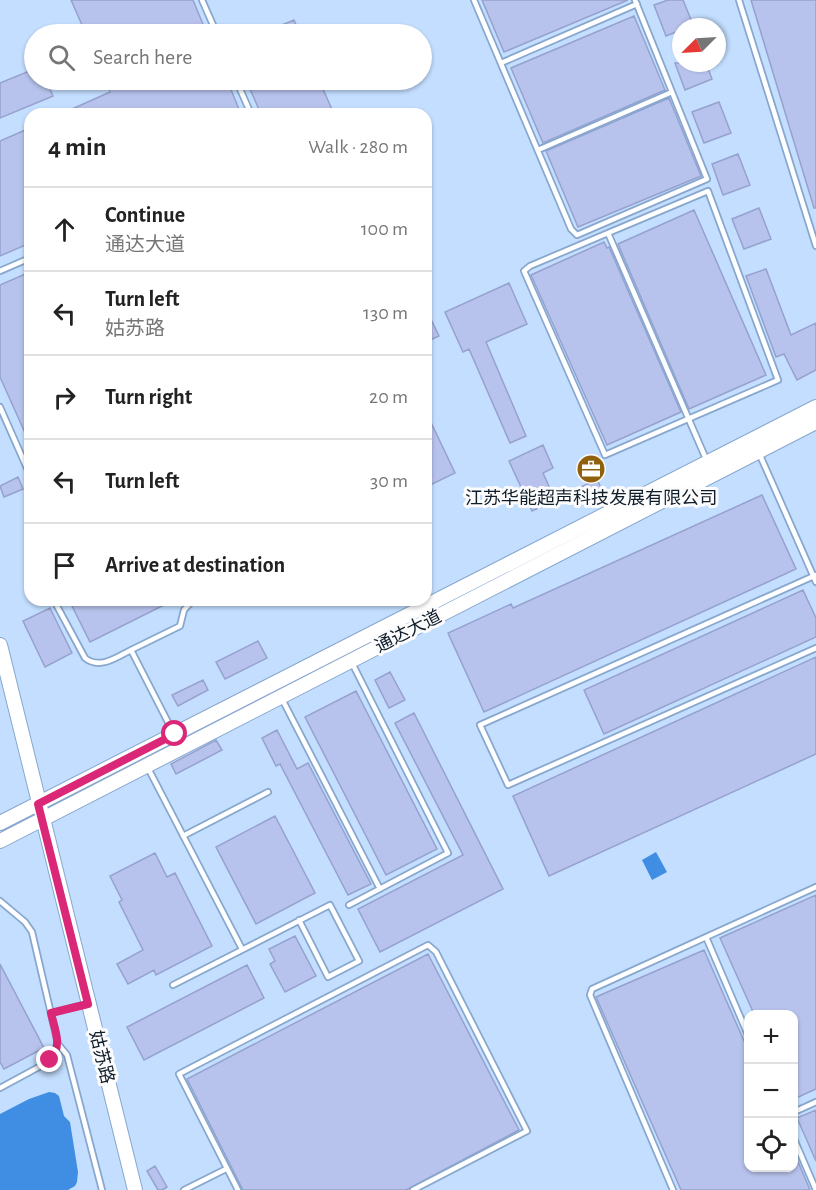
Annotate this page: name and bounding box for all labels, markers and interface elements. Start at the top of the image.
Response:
north arrow [672,18,726,72]
search box [24,24,432,90]
icon: search [45,41,78,74]
text: Search here [93,46,192,68]
text: 4 min [48,134,107,160]
text: Walk · 280 m [308,137,408,157]
text: Continue [105,204,185,226]
icon: ahead [48,213,81,246]
text: 100 m [361,219,408,239]
text: 通达大道 [105,235,185,255]
text: Turn left [105,288,179,310]
icon: left [48,297,81,330]
text: 130 m [363,303,408,323]
text: 姑苏路 [105,319,165,339]
icon: right [48,381,81,414]
text: Turn right [105,386,192,408]
text: 20 m [369,387,408,407]
office icon: 江苏华能超声科技发展有限公司 [575,453,607,485]
icon: left [48,465,81,498]
text: Turn left [105,470,179,492]
text: 30 m [370,471,408,491]
place label: 江苏华能超声科技发展有限公司 [465,488,717,508]
icon: arrive [48,549,81,582]
text: Arrive at destination [105,554,285,576]
street label: 通达大道 [371,606,445,656]
route start [161,720,187,746]
map controls [744,1010,798,1172]
button: + [744,1010,798,1064]
street label: 姑苏路 [86,1028,118,1086]
route end [36,1046,62,1072]
button: − [744,1064,798,1118]
button: locate [744,1118,798,1172]

